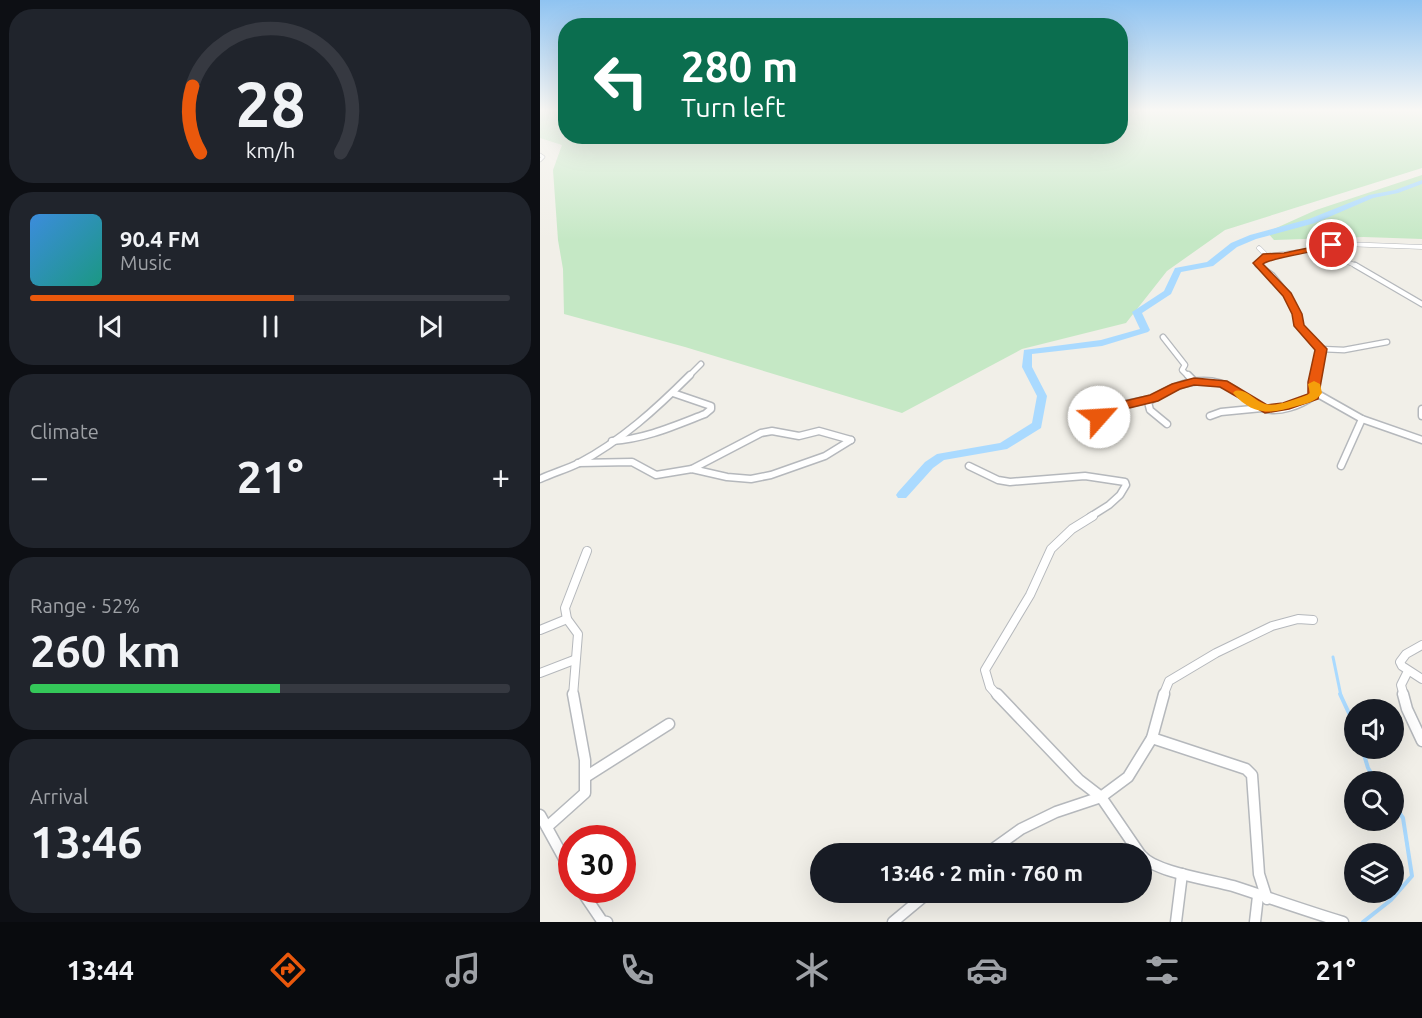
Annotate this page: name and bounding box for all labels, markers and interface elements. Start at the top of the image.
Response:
icon: left [582,42,660,120]
text: 280 m [681,43,798,90]
text: 28 [235,69,305,139]
text: Turn left [681,92,785,122]
text: km/h [245,138,295,162]
pin [1306,219,1357,270]
text: 90.4 FM [120,226,200,251]
icon: arrive [1315,228,1348,261]
text: Music [120,251,172,274]
icon: previous [94,310,127,343]
icon: pause [254,310,287,343]
icon: next [414,310,447,343]
position arrow [1067,385,1131,449]
text: Climate [30,420,99,443]
text: 21° [237,451,303,502]
text: − [30,458,49,495]
text: + [491,458,510,495]
text: Range · 52% [30,594,140,617]
text: 260 km [30,625,181,676]
map controls [1344,699,1404,903]
button: sound [1344,699,1404,759]
button: search [1344,771,1404,831]
text: Arrival [30,785,88,808]
text: 13:46 [30,816,143,867]
speed limit sign: 30 [558,825,636,903]
button: layers [1344,843,1404,903]
text: 13:46 · 2 min · 760 m [879,860,1083,885]
icon: directions [267,949,309,991]
icon: music [442,949,484,991]
icon: phone [616,949,658,991]
icon: climate [791,949,833,991]
icon: car [966,949,1008,991]
icon: filters [1141,949,1183,991]
text: 13:44 [66,955,134,985]
text: 21° [1316,955,1356,985]

